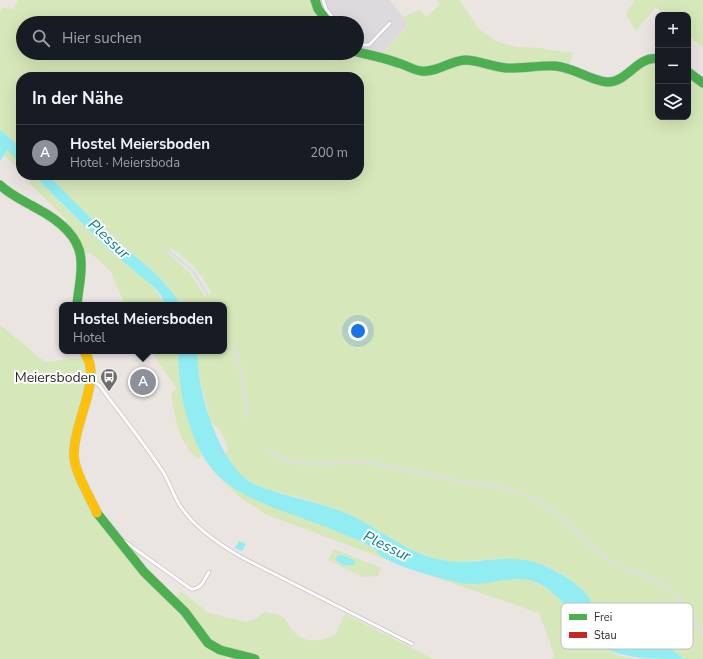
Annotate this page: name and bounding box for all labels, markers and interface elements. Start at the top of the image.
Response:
map controls [655,12,691,120]
button: + [655,12,691,48]
search box [16,16,364,60]
icon: search [30,27,52,49]
text: Hier suchen [62,28,142,48]
button: − [655,48,691,84]
button: layers [655,84,691,120]
text: In der Nähe [32,87,123,110]
text: Hostel Meiersboden [70,134,210,154]
text: A [40,144,50,162]
text: 200 m [310,144,348,162]
text: Hotel · Meiersboda [70,154,180,172]
water label: Plessur [84,215,135,264]
popup [59,302,227,354]
text: Hostel Meiersboden [73,309,213,329]
your location [348,321,368,341]
text: Hotel [73,329,105,347]
bus stop icon: Meiersboden [99,367,119,392]
pin: A [130,367,156,397]
place label: Meiersboden [15,368,96,387]
water label: Plessur [360,526,414,566]
legend [561,603,693,649]
text: Frei [594,610,612,625]
text: Stau [594,628,617,643]

